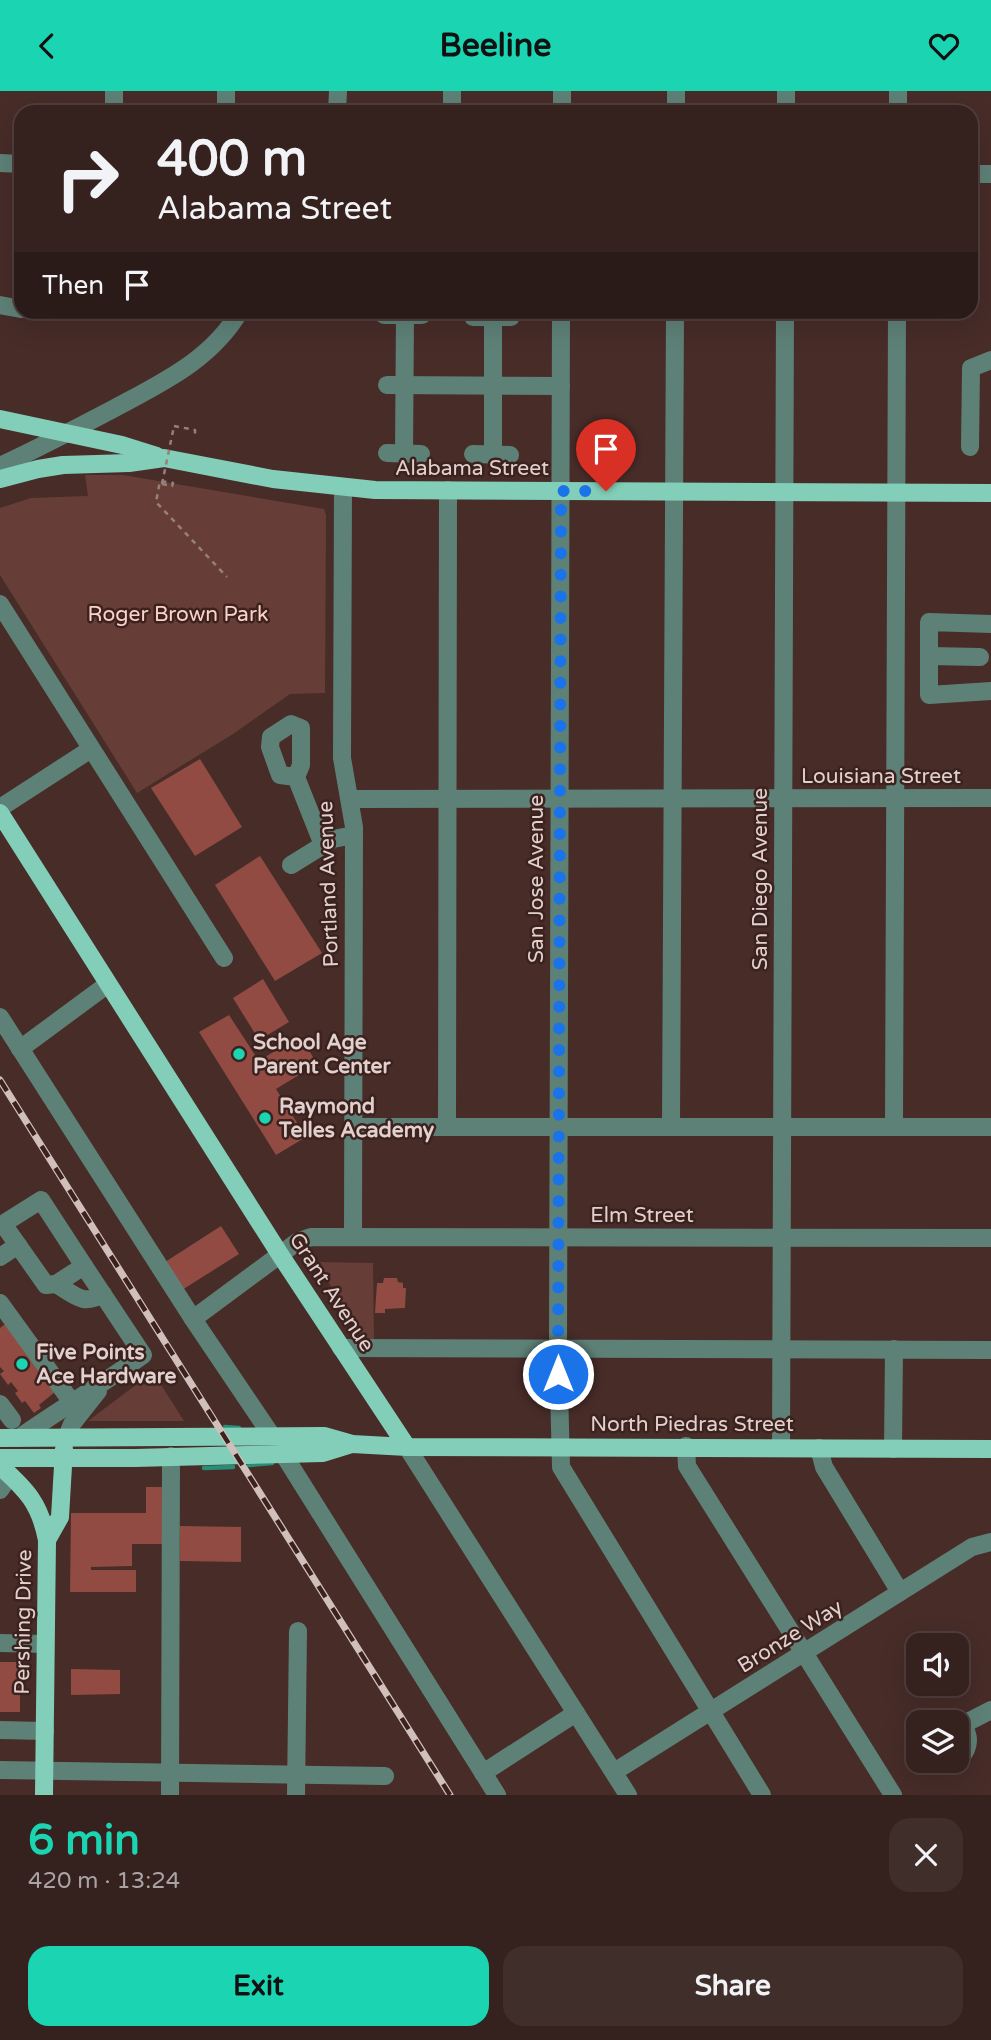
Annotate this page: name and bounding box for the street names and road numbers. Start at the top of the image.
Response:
street label: Alabama Street [395,456,549,481]
street label: Louisiana Street [801,764,961,789]
street label: San Diego Avenue [748,788,773,970]
street label: San Jose Avenue [524,795,549,963]
street label: Portland Avenue [313,800,344,968]
street label: Elm Street [590,1203,694,1228]
street label: Grant Avenue [284,1228,379,1357]
street label: North Piedras Street [590,1412,794,1437]
street label: Pershing Drive [10,1549,37,1695]
street label: Bronze Way [733,1594,847,1678]

